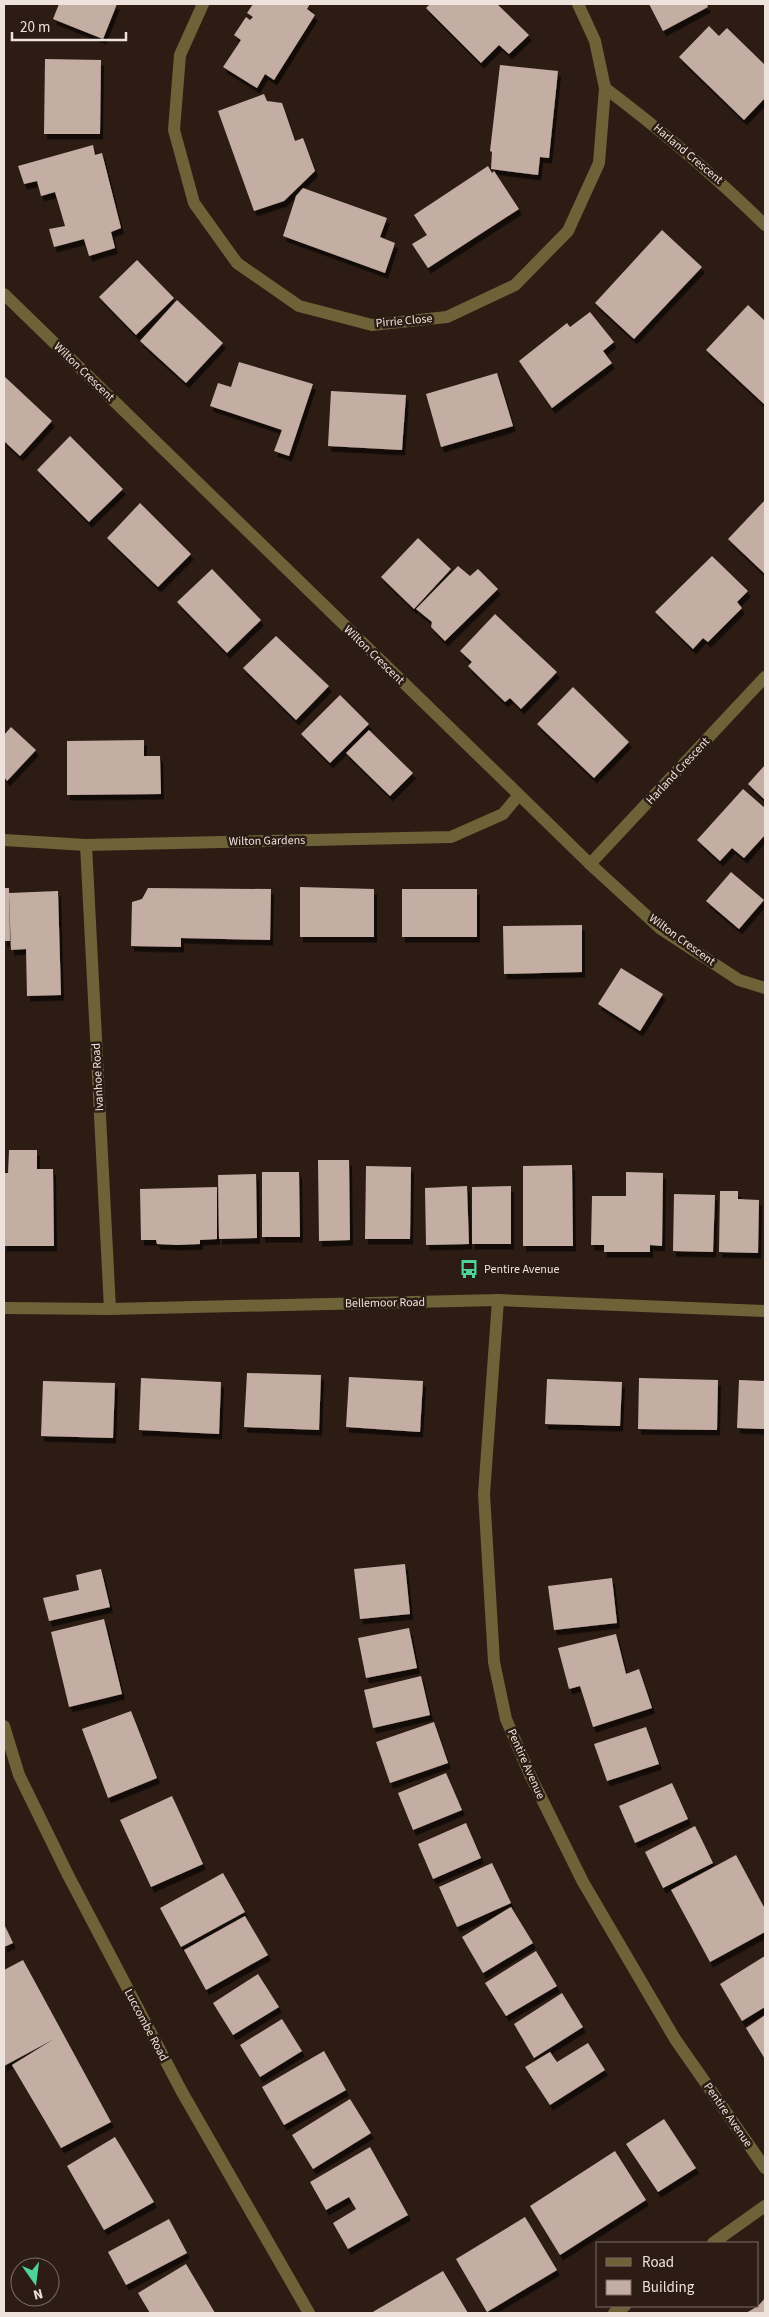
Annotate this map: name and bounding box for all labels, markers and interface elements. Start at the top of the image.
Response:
scale bar [12,10,126,42]
text: 20 m [20,17,50,38]
street label: Harland Crescent [649,120,727,188]
street label: Pirrie Close [375,310,433,332]
street label: Wilton Crescent [50,339,118,405]
street label: Wilton Crescent [340,622,408,688]
street label: Harland Crescent [642,734,714,808]
street label: Wilton Gardens [229,832,305,850]
street label: Wilton Crescent [645,910,719,970]
street label: Ivanhoe Road [88,1042,108,1112]
bus stop icon: Pentire Avenue [458,1258,480,1280]
place label: Pentire Avenue [484,1261,559,1278]
street label: Bellemoor Road [345,1294,425,1312]
street label: Pentire Avenue [503,1726,549,1802]
street label: Luccombe Road [120,1986,172,2064]
street label: Pentire Avenue [699,2079,757,2151]
legend [596,2242,759,2307]
text: Road [642,2252,674,2273]
north arrow [10,2257,60,2307]
text: Building [642,2277,695,2298]
text: N [31,2283,45,2304]

